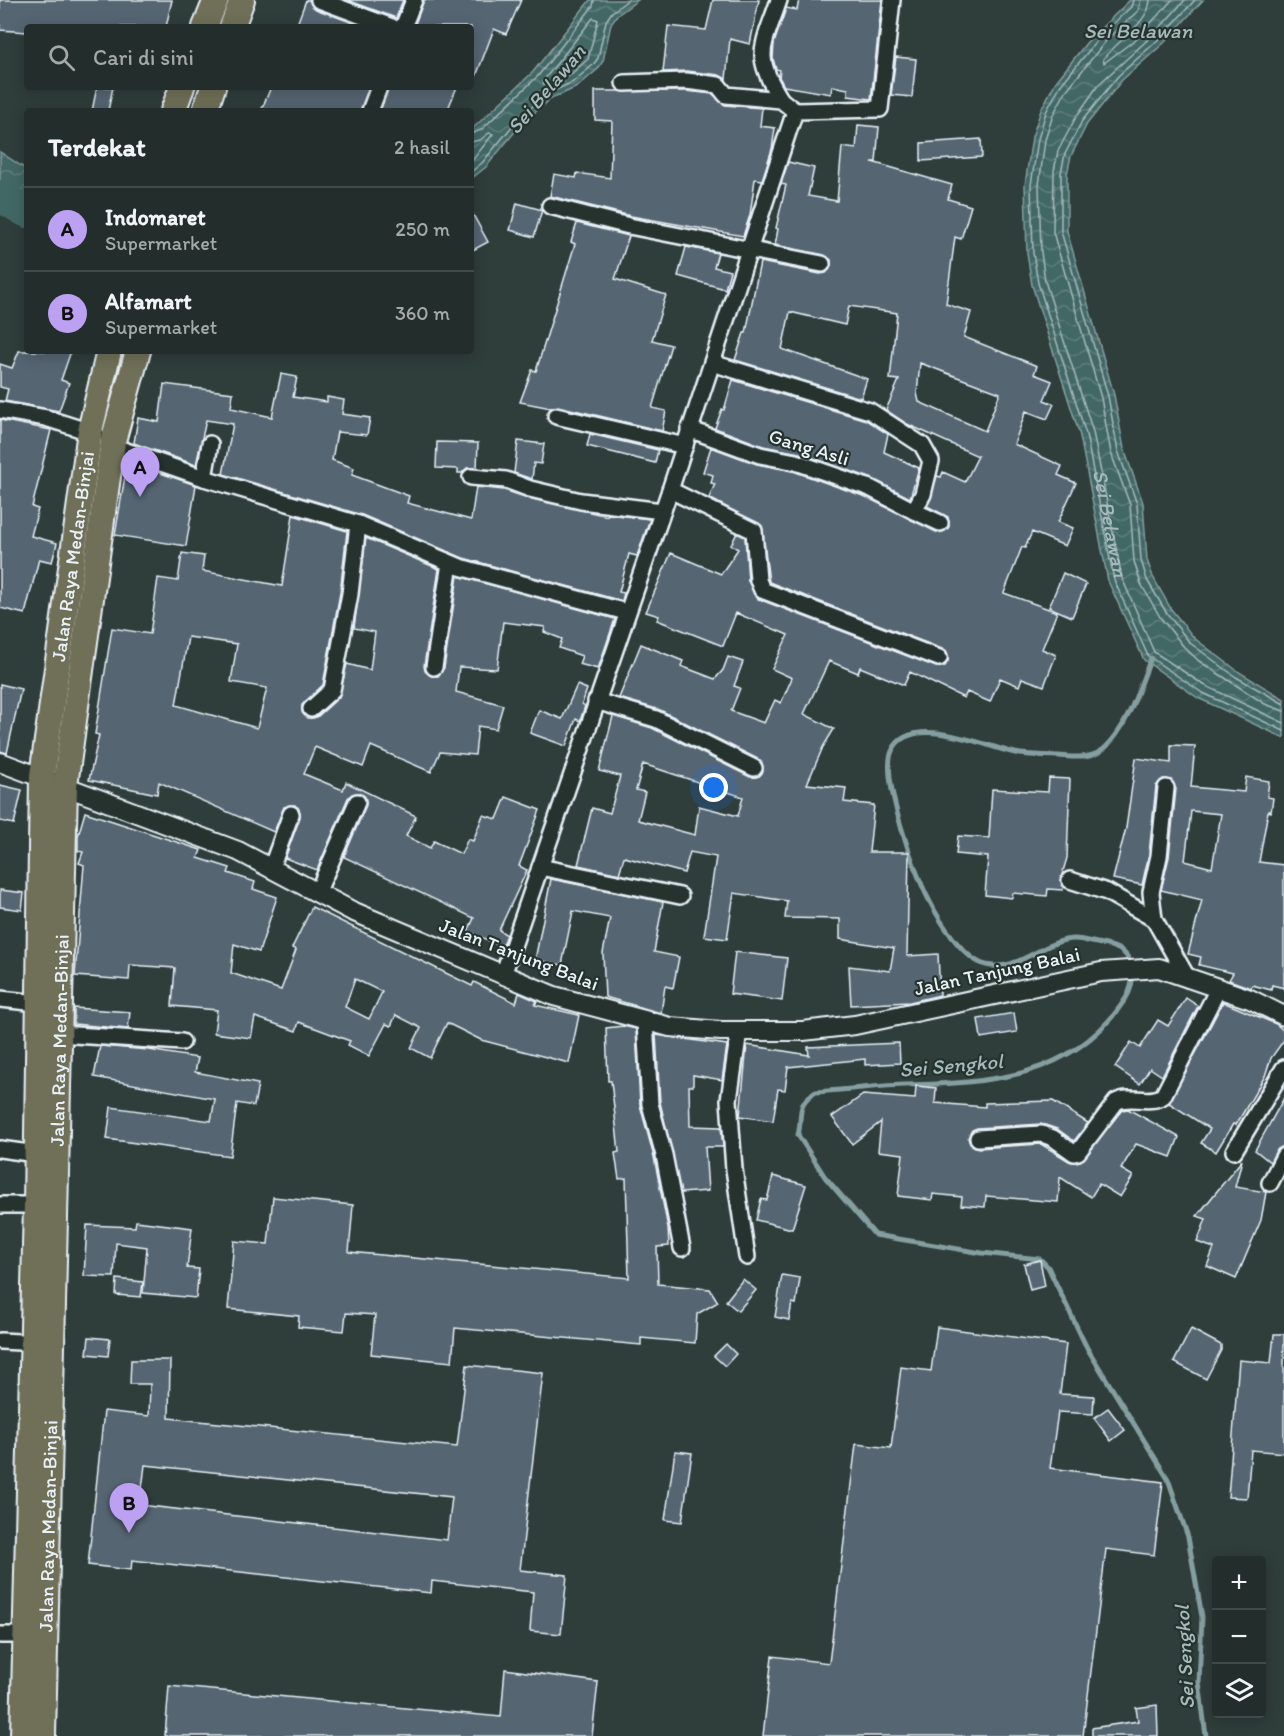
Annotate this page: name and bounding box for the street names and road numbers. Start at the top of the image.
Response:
street label: Gang Asli [766,423,852,471]
street label: Jalan Raya Medan-Binjai [46,450,99,663]
street label: Jalan Tanjung Balai [436,913,602,995]
street label: Jalan Raya Medan-Binjai [45,934,74,1147]
street label: Jalan Tanjung Balai [912,942,1082,1000]
street label: Jalan Raya Medan-Binjai [33,1420,62,1632]

